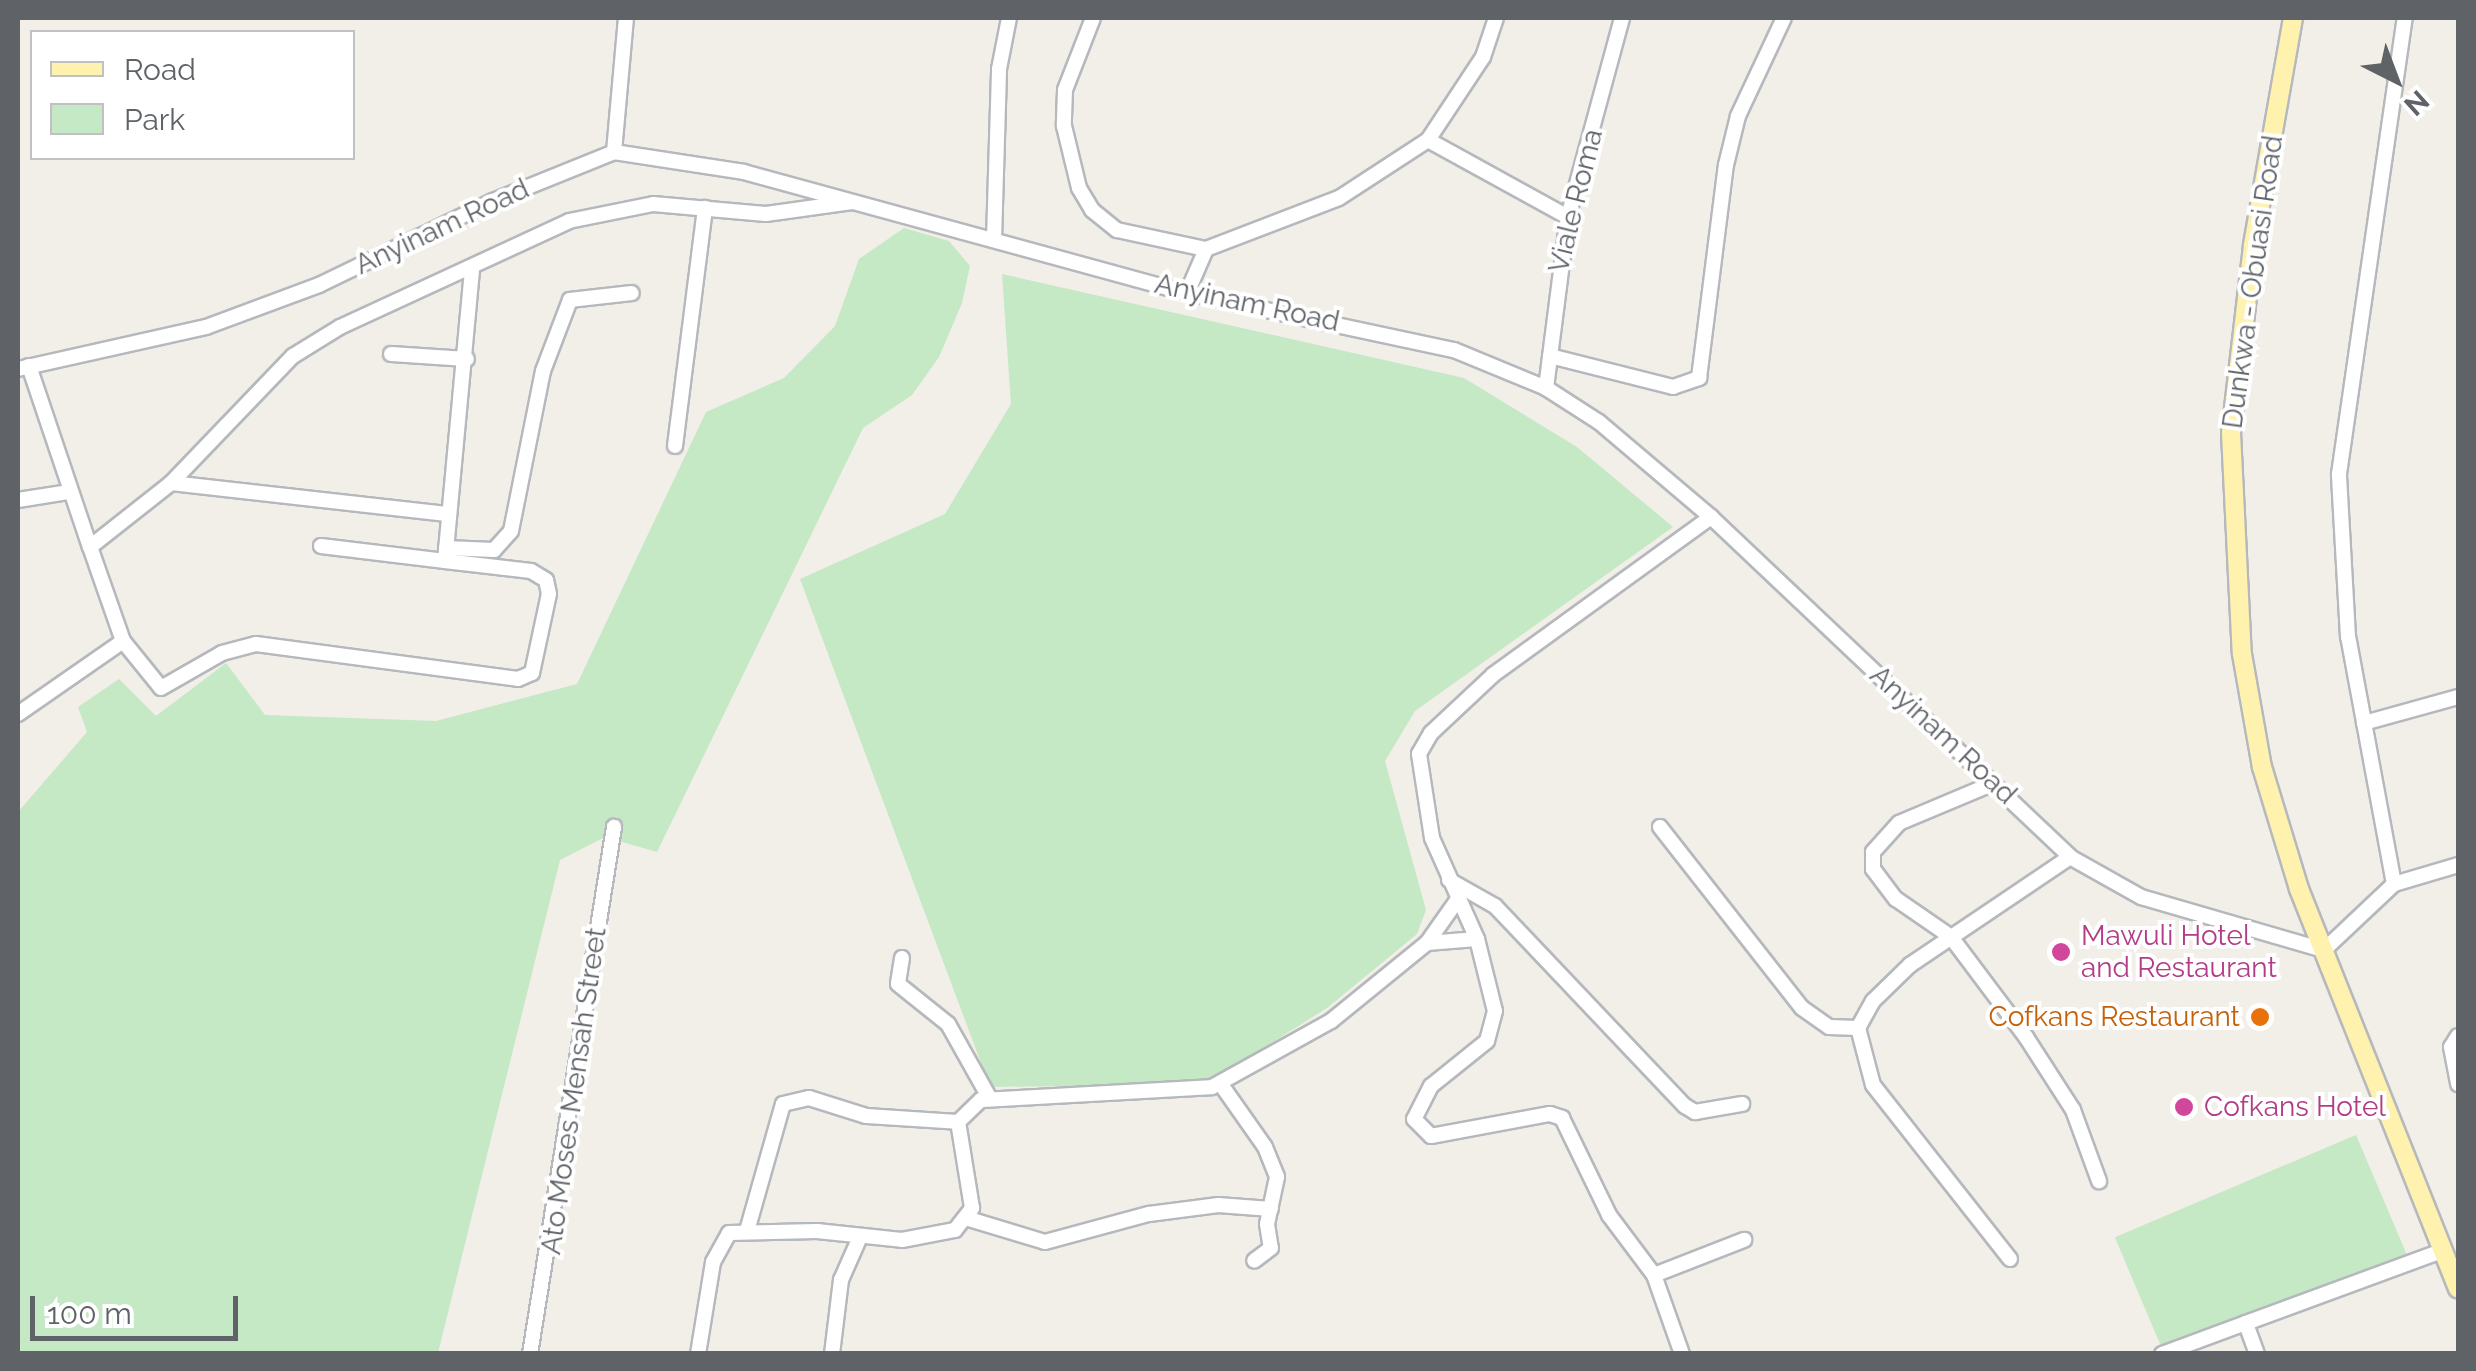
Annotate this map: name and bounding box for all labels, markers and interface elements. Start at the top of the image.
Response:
legend [30,30,355,160]
north arrow [2346,30,2446,130]
text: Road [124,52,196,87]
text: N [2397,83,2435,122]
text: Park [124,102,185,137]
street label: Viale Roma [1542,126,1610,276]
street label: Dunkwa - Obuasi Road [2216,133,2290,431]
street label: Anyinam Road [350,172,534,282]
street label: Anyinam Road [1152,267,1342,339]
street label: Anyinam Road [1863,659,2023,811]
place label: Mawuli Hotel and Restaurant [2081,919,2277,985]
street label: Ato Moses Mensah Street [534,925,614,1257]
marker: Mawuli Hotel and Restaurant [2050,941,2072,963]
place label: Cofkans Restaurant [1988,1000,2240,1034]
marker: Cofkans Restaurant [2249,1006,2271,1028]
place label: Cofkans Hotel [2204,1090,2386,1124]
marker: Cofkans Hotel [2173,1096,2195,1118]
scale bar [35,1276,242,1338]
text: 100 m [47,1296,132,1331]

